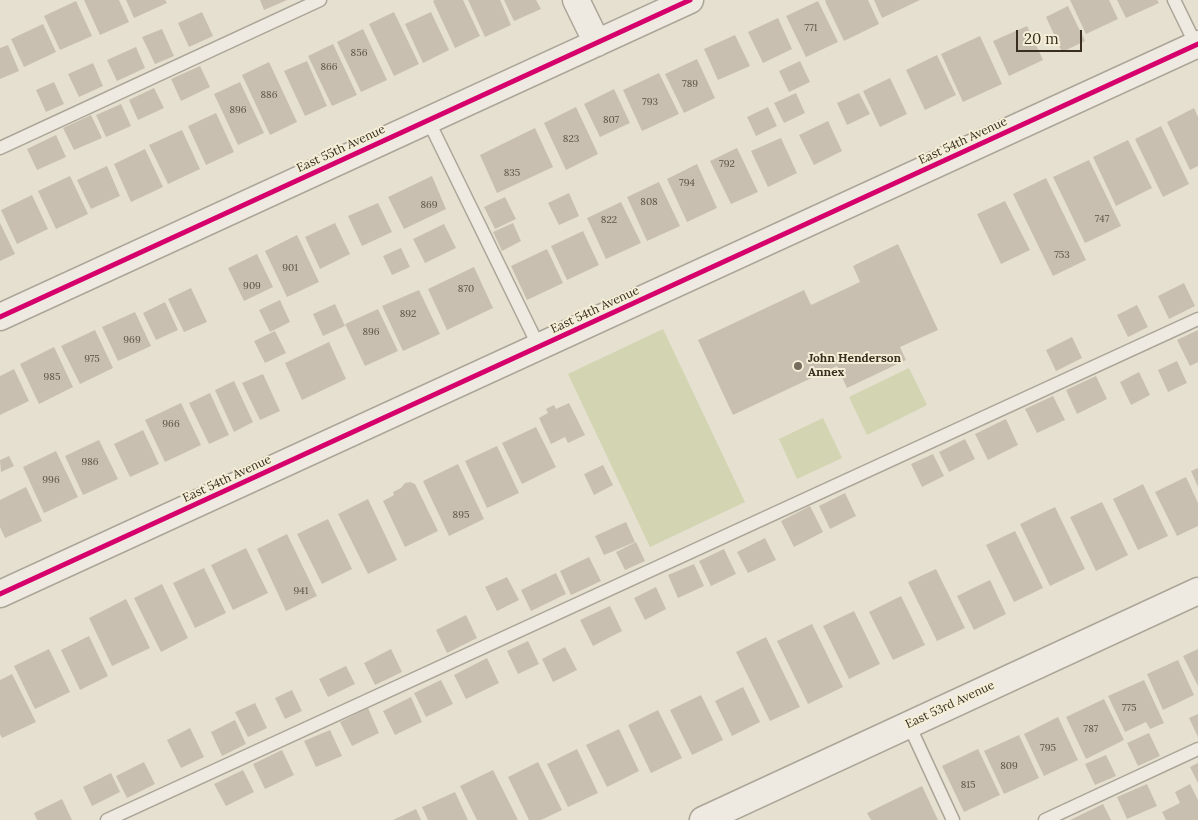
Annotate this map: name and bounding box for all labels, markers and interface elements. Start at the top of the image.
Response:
scale bar [1018,20,1084,52]
house number: 771 [805,22,817,34]
text: 20 m [1024,29,1059,48]
house number: 856 [351,47,367,59]
house number: 866 [320,61,338,73]
house number: 789 [682,78,698,90]
house number: 886 [260,89,278,101]
house number: 793 [642,96,658,108]
house number: 896 [229,104,247,116]
house number: 807 [603,114,619,126]
street label: East 54th Avenue [917,114,1009,168]
street label: East 55th Avenue [295,122,387,176]
house number: 823 [563,133,579,145]
house number: 792 [719,158,735,170]
house number: 835 [504,167,520,179]
house number: 794 [679,177,695,189]
house number: 808 [640,196,658,208]
house number: 869 [420,199,438,211]
house number: 747 [1095,213,1109,225]
house number: 822 [601,214,617,226]
house number: 753 [1054,249,1070,261]
house number: 901 [282,262,298,274]
house number: 909 [243,280,261,292]
house number: 870 [458,283,474,295]
street label: East 54th Avenue [549,283,641,337]
house number: 892 [400,308,416,320]
house number: 896 [362,326,380,338]
house number: 969 [123,334,141,346]
place label: John Henderson Annex [808,352,901,380]
house number: 975 [84,353,100,365]
marker: John Henderson Annex [792,360,804,372]
house number: 985 [44,371,60,383]
house number: 966 [162,418,180,430]
street label: East 54th Avenue [181,452,273,506]
house number: 986 [81,456,99,468]
house number: 996 [42,474,60,486]
house number: 895 [453,509,469,521]
house number: 941 [294,585,308,597]
street label: East 53rd Avenue [903,678,997,732]
house number: 775 [1122,702,1136,714]
house number: 787 [1084,723,1098,735]
house number: 795 [1040,742,1056,754]
house number: 809 [1000,760,1018,772]
house number: 815 [961,779,975,791]

